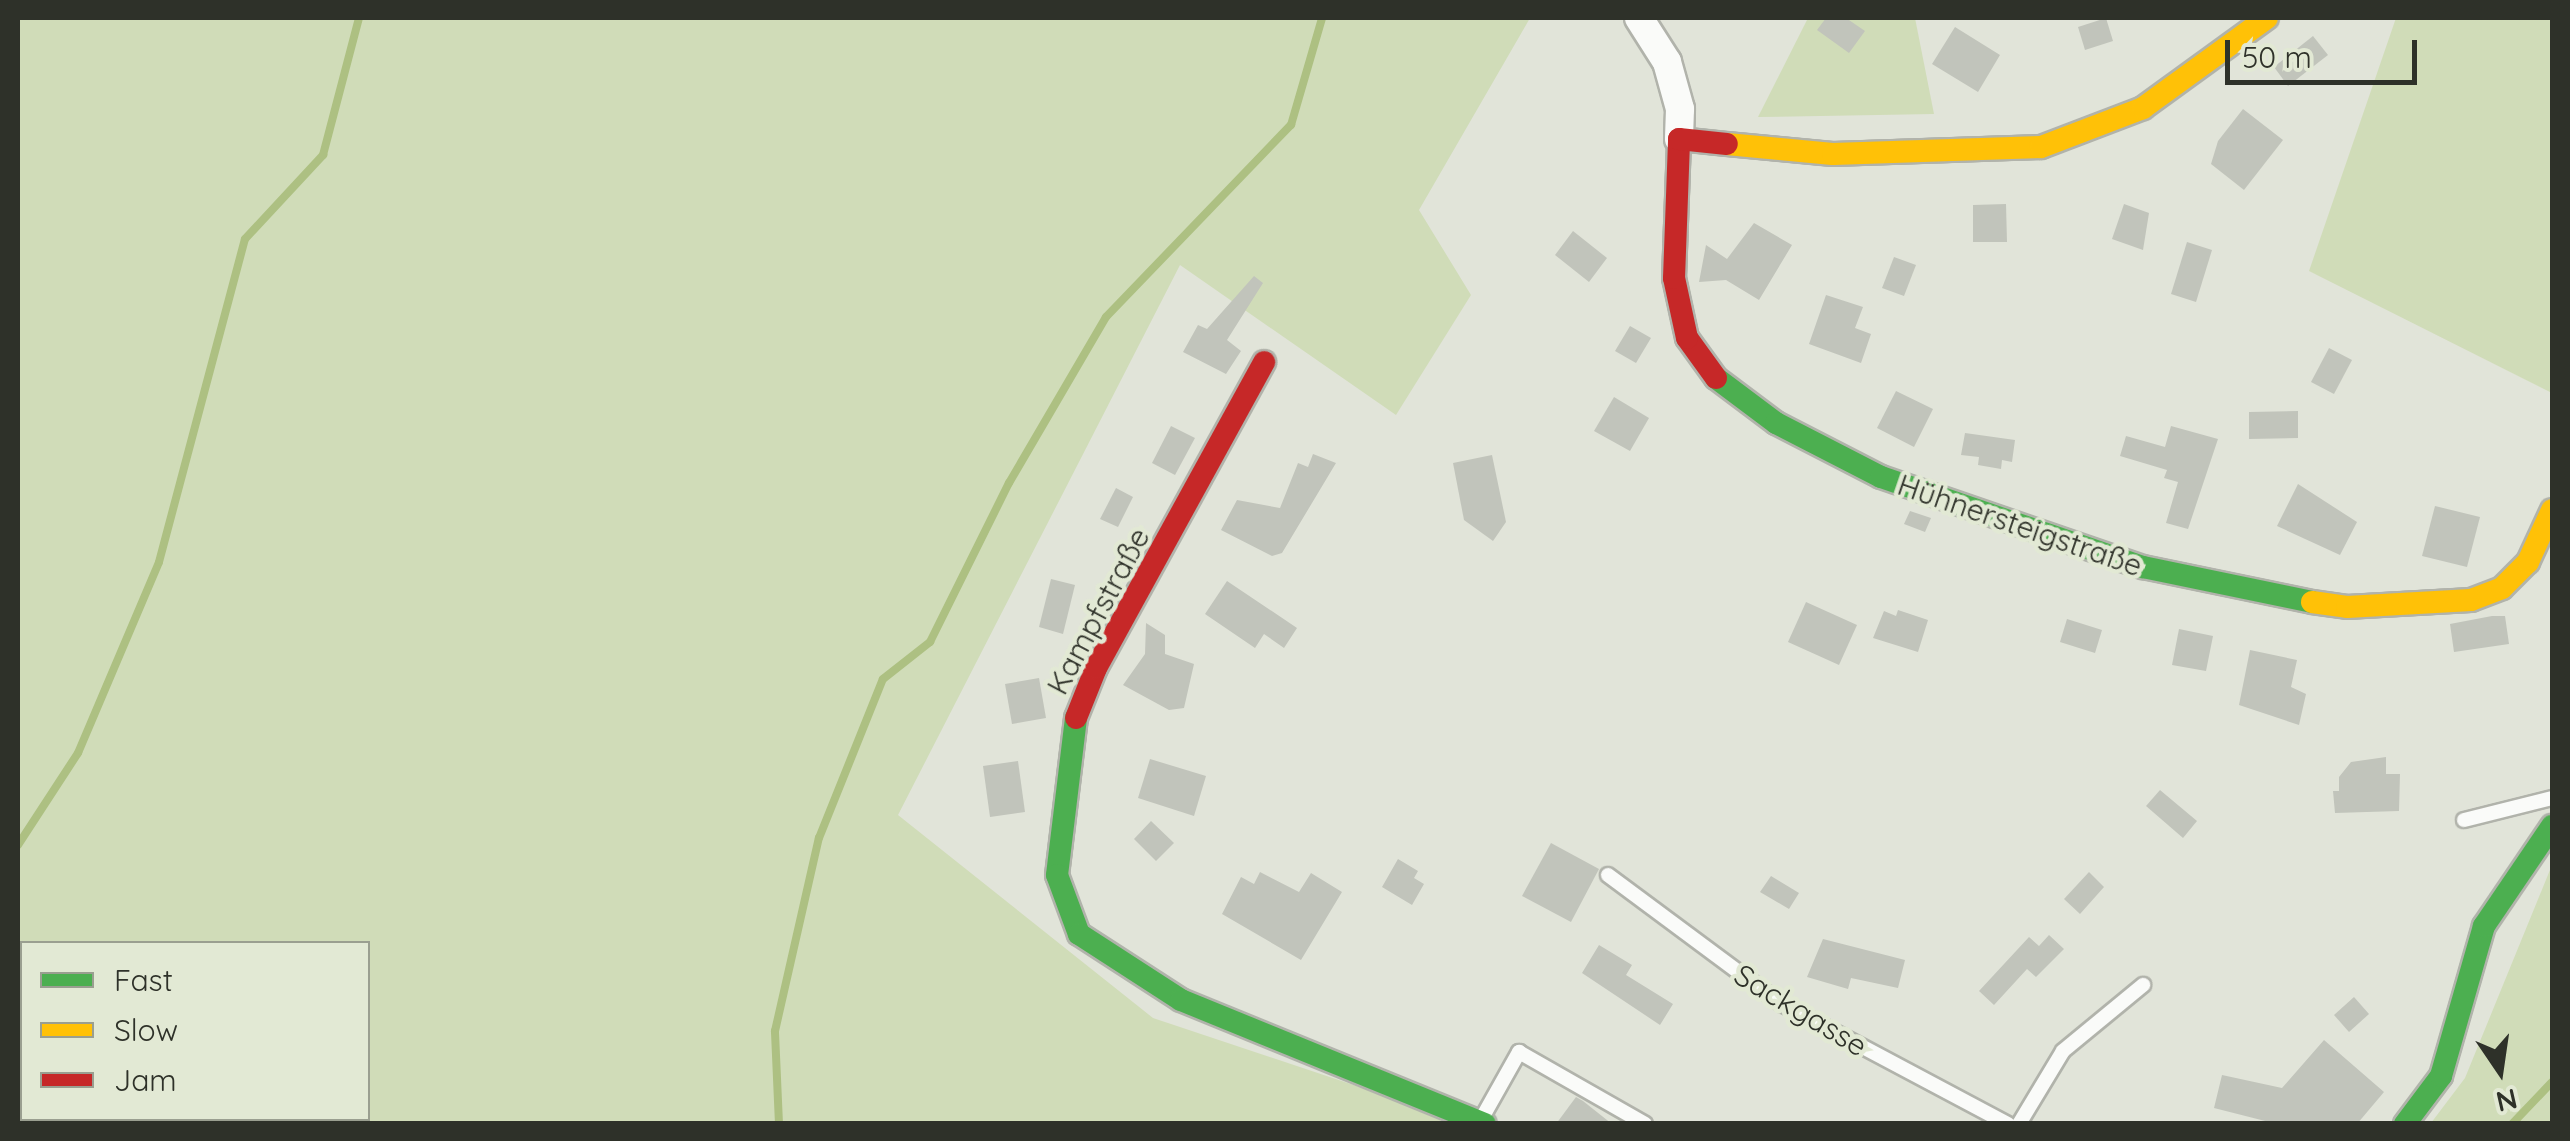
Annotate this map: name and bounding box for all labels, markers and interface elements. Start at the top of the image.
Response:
scale bar [2230,20,2422,82]
text: 50 m [2242,38,2312,76]
street label: Hühnersteigstraße [1893,466,2147,584]
street label: Kampfstraße [1039,522,1157,700]
legend [20,941,370,1121]
street label: Sackgasse [1728,956,1874,1064]
text: Fast [114,961,173,999]
text: Slow [114,1011,178,1049]
north arrow [2450,1021,2550,1121]
text: Jam [114,1061,177,1099]
text: N [2493,1081,2521,1120]

